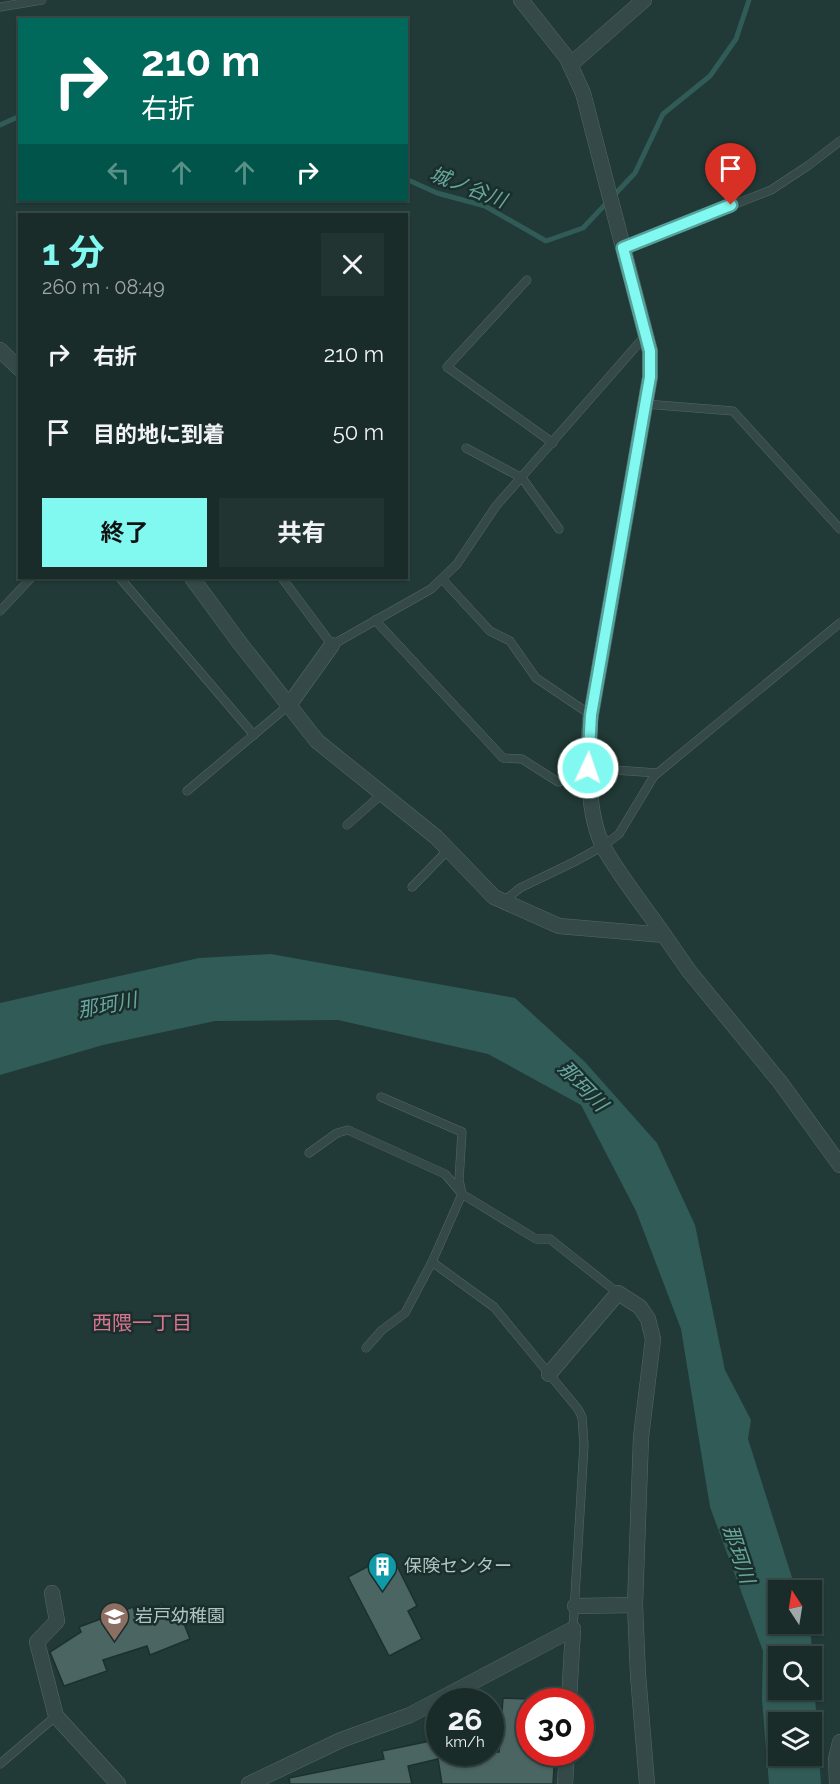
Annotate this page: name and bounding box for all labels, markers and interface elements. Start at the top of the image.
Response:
text: 210 m [141,37,260,86]
icon: right [42,42,120,120]
text: 右折 [141,93,195,124]
pin [705,143,756,205]
icon: arrive [714,152,747,185]
icon: left [102,156,135,189]
icon: ahead [165,156,198,189]
icon: ahead [228,156,261,189]
icon: right [291,156,324,189]
water label: 城ノ谷川 [426,161,512,213]
text: 1 分 [42,231,104,273]
button: close [321,233,384,296]
text: 260 m · 08:49 [42,275,165,299]
icon: right [42,338,75,371]
text: 210 m [324,341,384,367]
text: 右折 [93,343,137,369]
icon: arrive [42,416,75,449]
text: 50 m [333,419,384,445]
text: 目的地に到着 [93,421,225,447]
button: 終了 [42,498,207,567]
button: 共有 [219,498,384,567]
position arrow [556,736,620,800]
water label: 那珂川 [75,987,141,1023]
water label: 那珂川 [554,1056,614,1117]
district label: 西隈一丁目 [92,1311,192,1335]
water label: 那珂川 [718,1522,760,1588]
building icon: 保険センター [367,1550,399,1592]
place label: 保険センター [404,1555,512,1576]
north arrow [768,1580,822,1634]
map controls [768,1580,822,1766]
school or university icon: 岩戸幼稚園 [98,1600,130,1642]
place label: 岩戸幼稚園 [135,1605,225,1626]
button: search [768,1646,822,1700]
speed limit sign: 30 [516,1688,594,1766]
text: 26 [447,1702,483,1737]
button: layers [768,1712,822,1766]
text: km/h [445,1733,485,1751]

